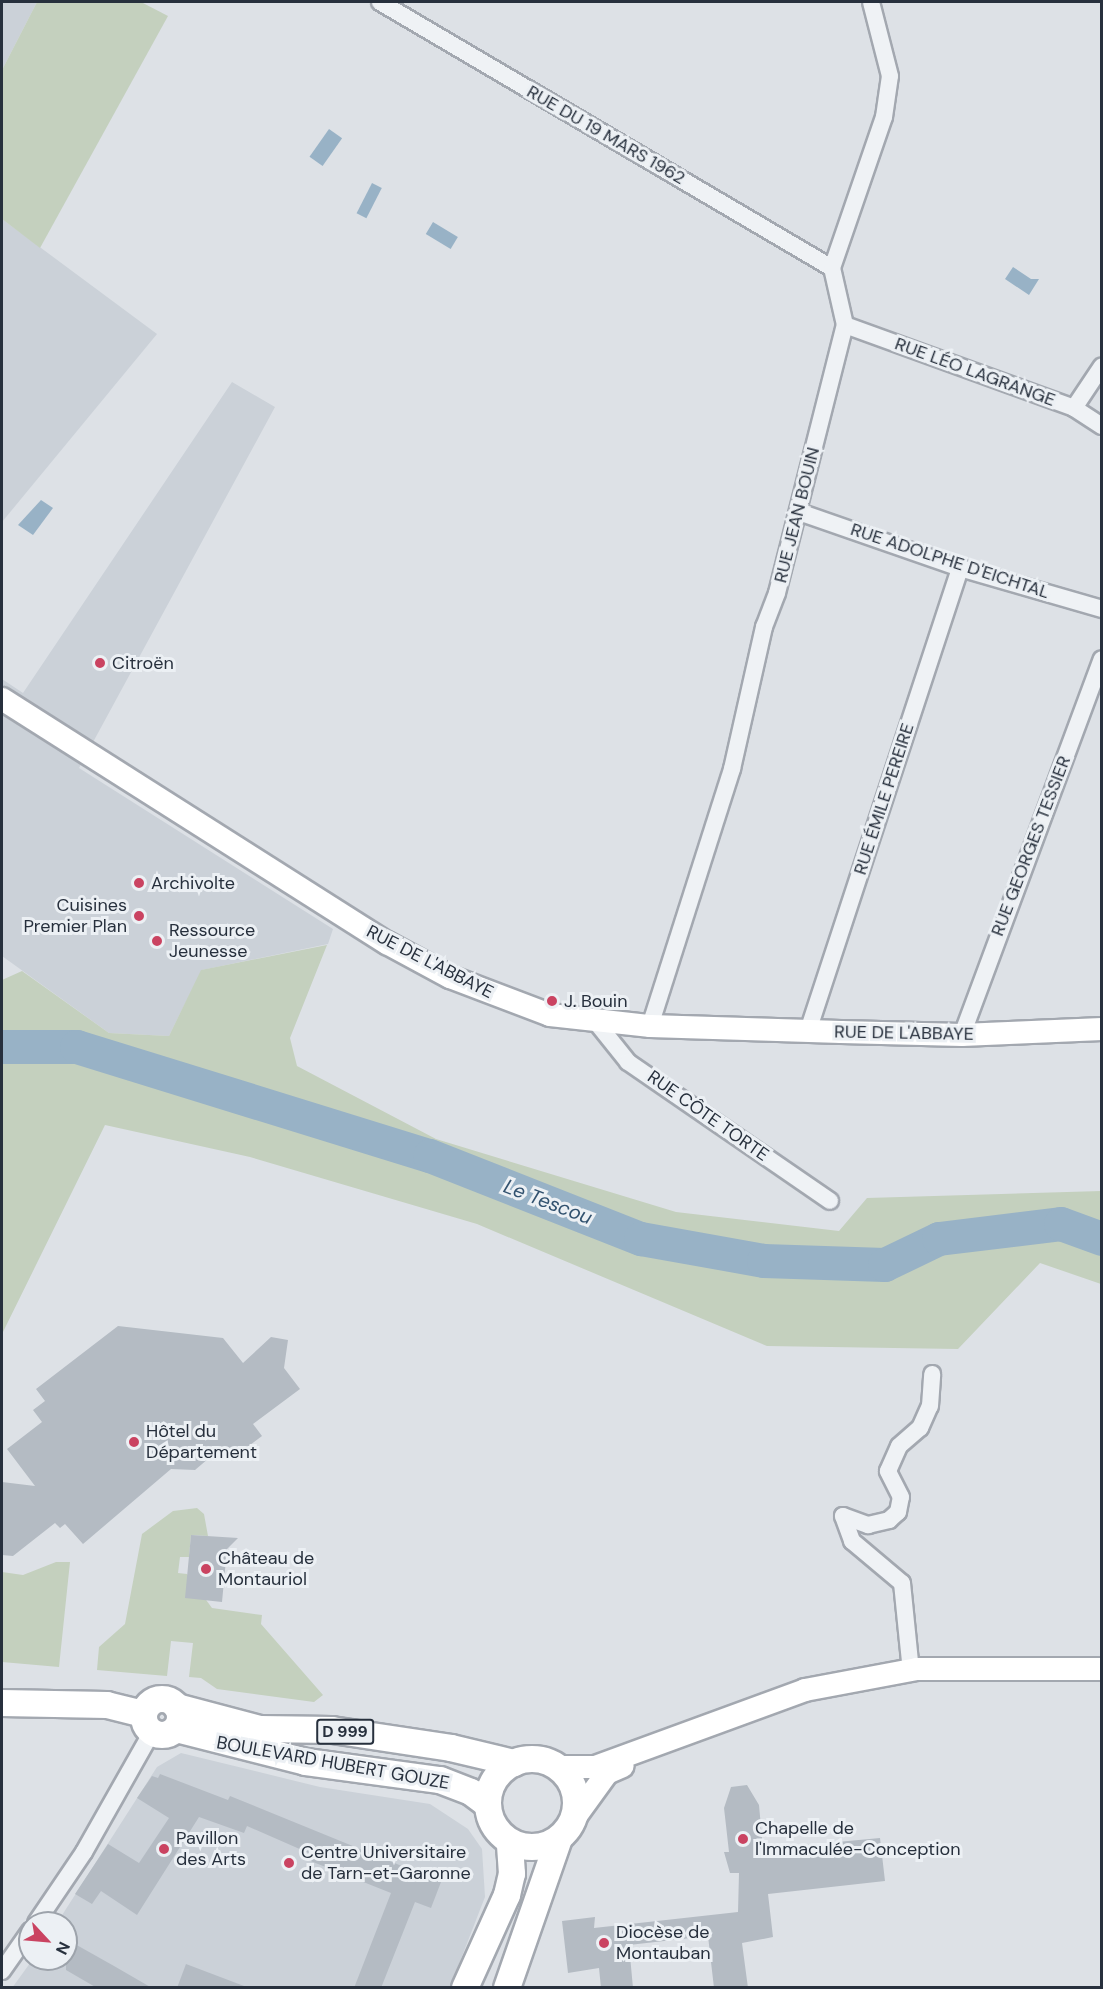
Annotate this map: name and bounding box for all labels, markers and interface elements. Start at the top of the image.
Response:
street label: RUE DU 19 MARS 1962 [523,81,689,189]
street label: RUE LÉO LAGRANGE [892,333,1058,411]
street label: RUE JEAN BOUIN [770,445,824,585]
street label: RUE ADOLPHE D'EICHTAL [848,519,1052,603]
place label: Citroën [112,652,174,674]
marker: Citroën [93,656,107,670]
street label: RUE ÉMILE PEREIRE [849,721,919,877]
street label: RUE GEORGES TESSIER [987,753,1075,939]
place label: Archivolte [151,872,235,894]
marker: Archivolte [132,876,146,890]
place label: Cuisines Premier Plan [23,895,127,938]
marker: Cuisines Premier Plan [132,909,146,923]
place label: Ressource Jeunesse [169,920,255,962]
street label: RUE DE L'ABBAYE [363,921,497,1003]
marker: Ressource Jeunesse [150,934,164,948]
place label: J. Bouin [564,990,628,1012]
marker: J. Bouin [545,994,559,1008]
street label: RUE DE L'ABBAYE [834,1021,974,1045]
street label: RUE CÔTE TORTE [643,1066,773,1166]
water label: Le Tescou [500,1174,596,1230]
place label: Hôtel du Département [146,1421,257,1464]
marker: Hôtel du Département [127,1435,141,1449]
place label: Château de Montauriol [218,1548,314,1590]
marker: Château de Montauriol [199,1562,213,1576]
road number: D 999 [315,1719,375,1745]
street label: BOULEVARD HUBERT GOUZE [215,1732,451,1794]
place label: Chapelle de l'Immaculée-Conception [755,1818,960,1860]
place label: Pavillon des Arts [176,1828,246,1870]
marker: Chapelle de l'Immaculée-Conception [736,1832,750,1846]
marker: Pavillon des Arts [157,1842,171,1856]
place label: Centre Universitaire de Tarn-et-Garonne [301,1842,471,1884]
marker: Centre Universitaire de Tarn-et-Garonne [282,1856,296,1870]
north arrow [18,1911,78,1971]
place label: Diocèse de Montauban [616,1922,711,1964]
marker: Diocèse de Montauban [597,1936,611,1950]
text: N [51,1938,75,1958]

